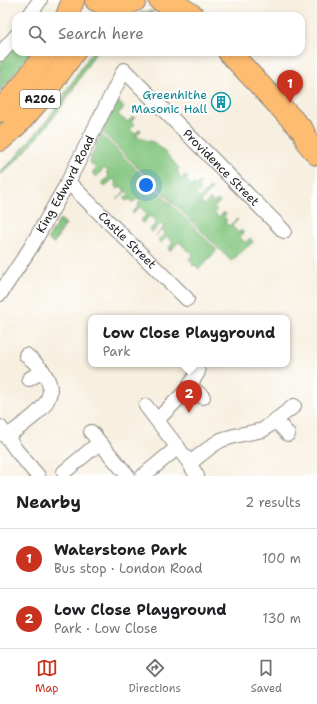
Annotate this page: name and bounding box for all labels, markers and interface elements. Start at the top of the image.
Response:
search box [12,12,305,56]
icon: search [26,23,48,45]
text: Search here [58,24,144,44]
pin: 1 [277,70,303,103]
place label: Greenhithe Masonic Hall [131,87,207,117]
road number: A206 [20,90,60,108]
building icon: Greenhithe Masonic Hall [210,91,232,113]
street label: Providence Street [179,126,263,210]
street label: King Edward Road [33,132,98,236]
your location [136,175,156,195]
street label: Castle Street [95,208,160,272]
popup [88,315,290,367]
text: Low Close Playground [103,323,275,343]
text: Park [103,343,131,360]
pin: 2 [176,380,202,413]
text: Nearby [16,491,81,513]
text: 2 results [245,494,301,511]
text: Waterstone Park [54,540,187,560]
text: 1 [26,550,32,567]
text: 100 m [262,550,301,567]
text: Bus stop · London Road [54,560,203,577]
text: Low Close Playground [54,600,227,620]
text: 2 [24,610,34,627]
text: 130 m [263,610,301,627]
text: Park · Low Close [54,620,158,637]
tab: Map [35,657,59,696]
tab: Directions [128,657,181,696]
tab: Saved [251,657,282,696]

